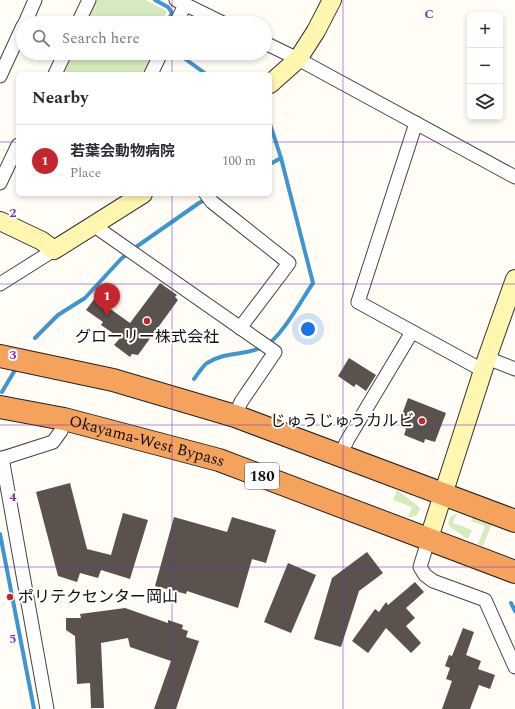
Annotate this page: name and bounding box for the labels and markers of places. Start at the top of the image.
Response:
pin: 1 [94,283,120,316]
marker: グローリー株式会社 [142,316,152,326]
place label: グローリー株式会社 [75,325,219,349]
place label: じゅうじゅうカルビ [270,409,414,433]
marker: じゅうじゅうカルビ [417,416,427,426]
place label: ポリテクセンター岡山 [18,585,178,609]
marker: ポリテクセンター岡山 [5,592,15,602]

